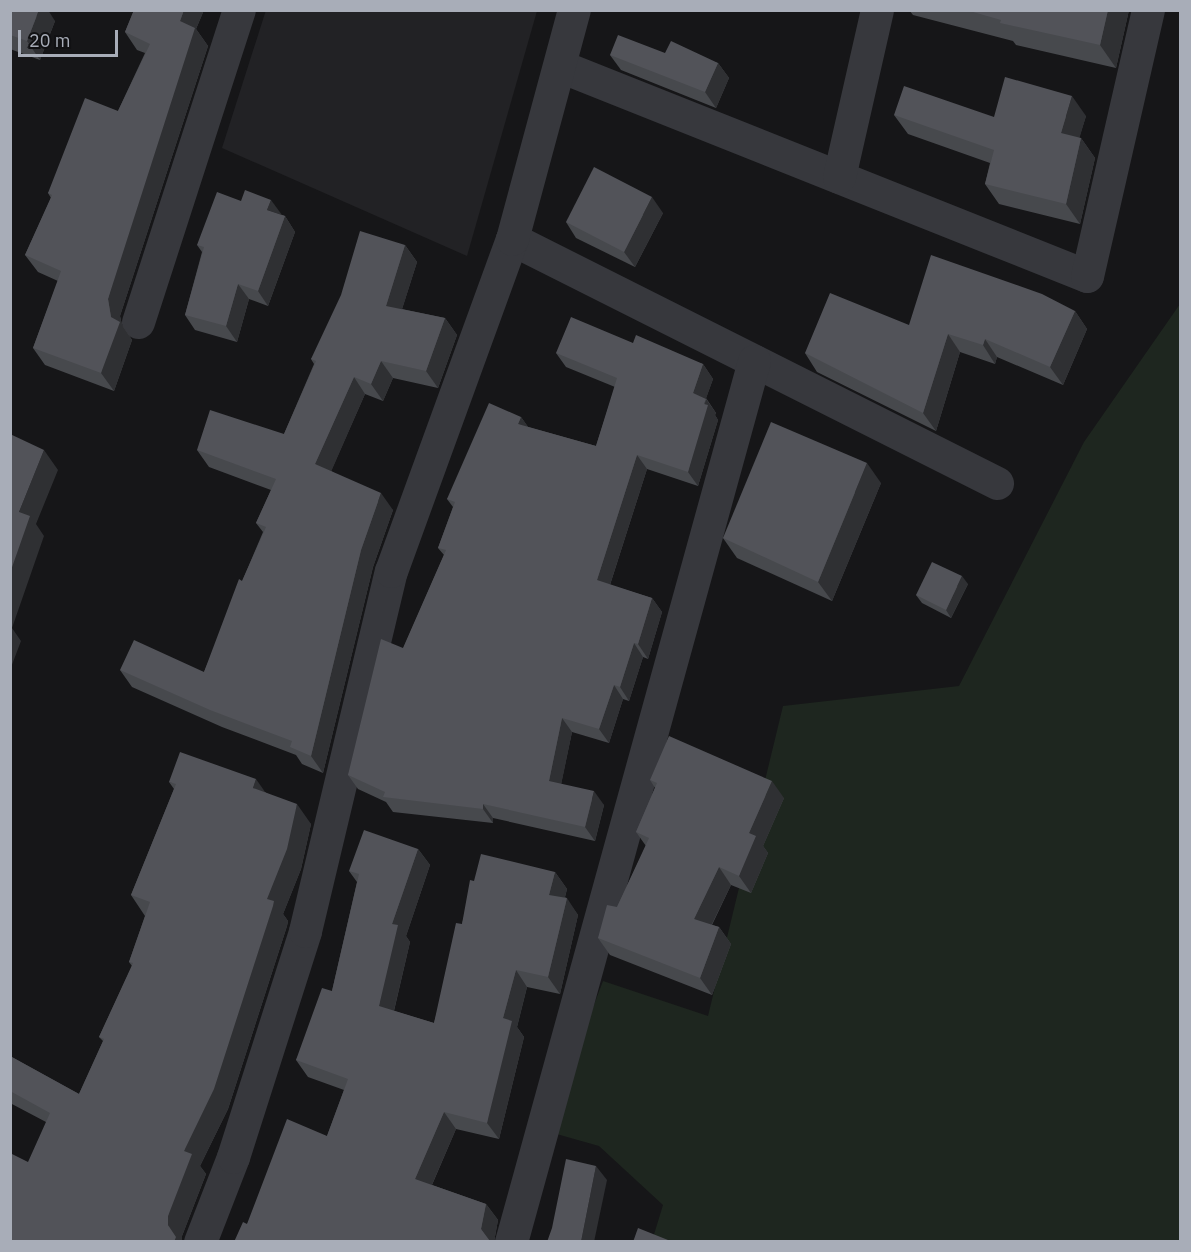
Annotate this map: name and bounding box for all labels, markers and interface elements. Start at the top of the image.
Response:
scale bar [21,18,122,56]
text: 20 m [29,29,71,52]

